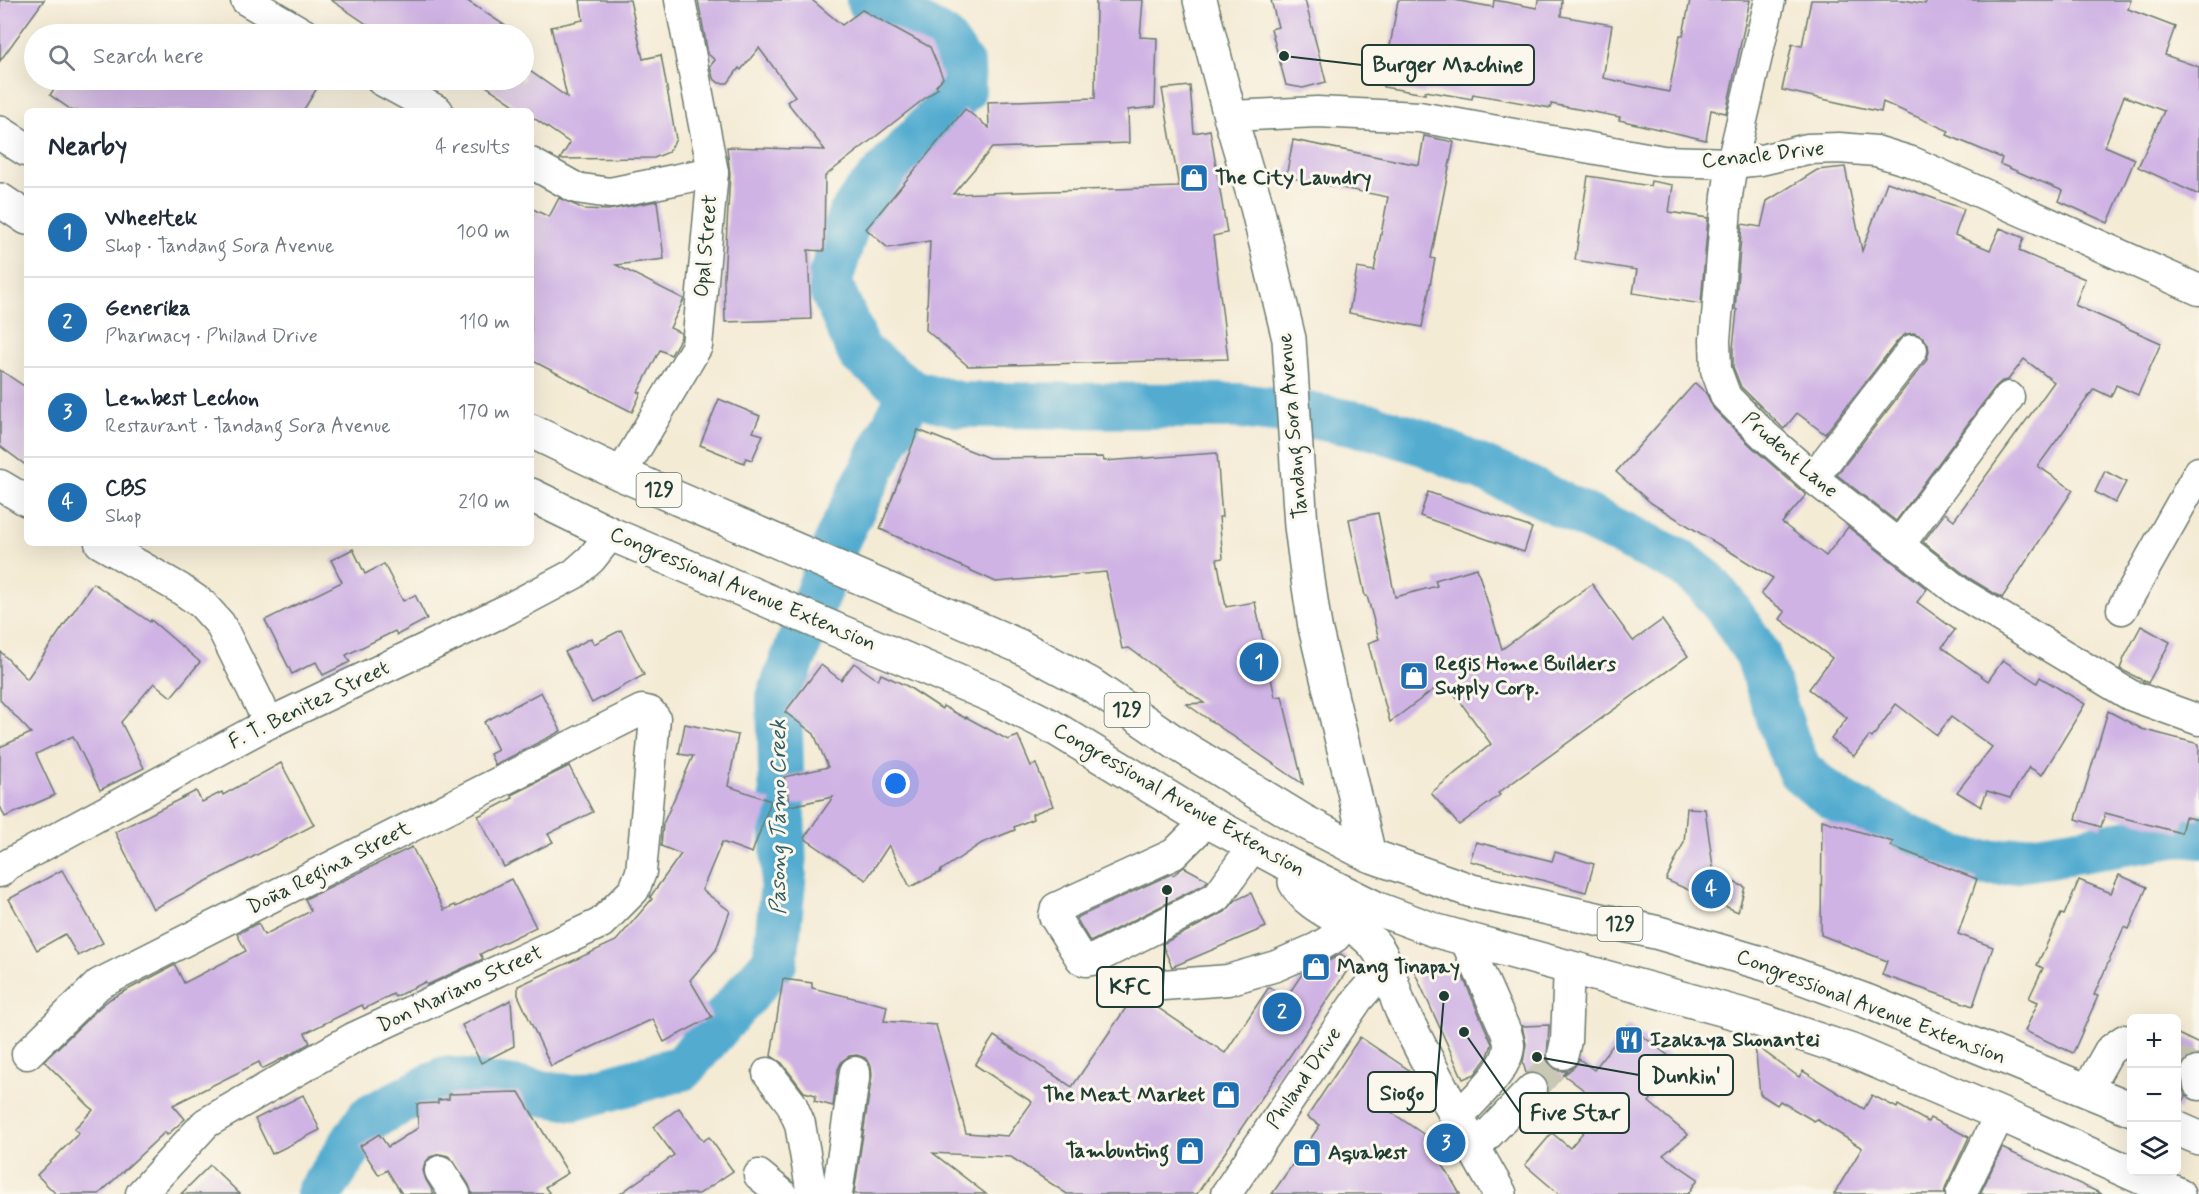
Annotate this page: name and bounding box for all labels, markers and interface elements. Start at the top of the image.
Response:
search box [24,24,534,90]
icon: search [45,41,78,74]
text: Search here [93,43,204,71]
callout: Burger Machine [1362,45,1534,85]
text: Burger Machine [1373,52,1524,83]
text: Nearby [48,130,127,164]
text: 4 results [435,134,510,161]
street label: Cenacle Drive [1700,135,1826,175]
shop icon: The City Laundry [1178,162,1210,194]
place label: The City Laundry [1215,164,1372,192]
street label: Opal Street [688,193,724,299]
text: Wheeltek [105,205,198,233]
text: 1 [63,219,72,246]
text: 100 m [456,219,510,246]
text: Shop · Tandang Sora Avenue [105,233,334,260]
text: Generika [105,295,191,323]
text: 2 [63,309,72,336]
text: 110 m [459,309,510,336]
text: Pharmacy · Philand Drive [105,323,318,350]
street label: Tandang Sora Avenue [1271,332,1317,520]
text: Lembest Lechon [105,385,259,413]
text: 3 [63,399,72,426]
text: 170 m [458,399,510,426]
street label: Prudent Lane [1736,406,1844,504]
text: Restaurant · Tandang Sora Avenue [105,413,391,440]
road number: 129 [636,473,682,507]
text: CBS [105,475,146,503]
text: 4 [62,489,73,516]
text: 210 m [458,489,510,516]
text: Shop [105,503,142,530]
street label: Congressional Avenue Extension [605,520,881,659]
pin: 1 [1240,640,1278,684]
place label: Regis Home Builders Supply Corp. [1435,650,1617,702]
street label: F. T. Benitez Street [224,654,394,756]
shop icon: Regis Home Builders Supply Corp. [1398,660,1430,692]
road number: 129 [1104,693,1150,727]
street label: Congressional Avenue Extension [1047,716,1310,885]
water label: Pasong Tamo Creek [765,719,794,915]
your location [881,769,910,798]
street label: Doña Regina Street [242,814,417,923]
pin: 4 [1692,866,1730,912]
road number: 129 [1598,907,1642,941]
street label: Don Mariano Street [373,938,547,1040]
street label: Congressional Avenue Extension [1732,943,2010,1072]
shop icon: Mang Tinapay [1300,951,1332,983]
place label: Mang Tinapay [1337,953,1460,983]
callout: KFC [1097,967,1163,1007]
text: KFC [1109,974,1152,1002]
pin: 2 [1262,990,1302,1034]
map controls [2127,1014,2181,1176]
button: + [2127,1014,2181,1068]
street label: Philand Drive [1260,1022,1348,1134]
restaurant icon: Izakaya Shonantei [1613,1024,1645,1056]
place label: Izakaya Shonantei [1650,1026,1820,1054]
callout: Dunkin' [1639,1055,1733,1095]
text: Dunkin' [1651,1063,1721,1091]
button: − [2127,1068,2181,1122]
callout: Siogo [1368,1072,1436,1112]
shop icon: The Meat Market [1210,1079,1242,1111]
text: Siogo [1380,1080,1425,1112]
place label: The Meat Market [1043,1081,1205,1109]
callout: Five Star [1520,1093,1629,1133]
text: Five Star [1530,1100,1621,1128]
pin: 3 [1426,1120,1466,1166]
button: layers [2127,1122,2181,1176]
shop icon: Tambunting [1174,1135,1206,1167]
place label: Tambunting [1065,1137,1169,1167]
shop icon: Aquabest [1291,1137,1323,1169]
place label: Aquabest [1328,1139,1408,1167]

